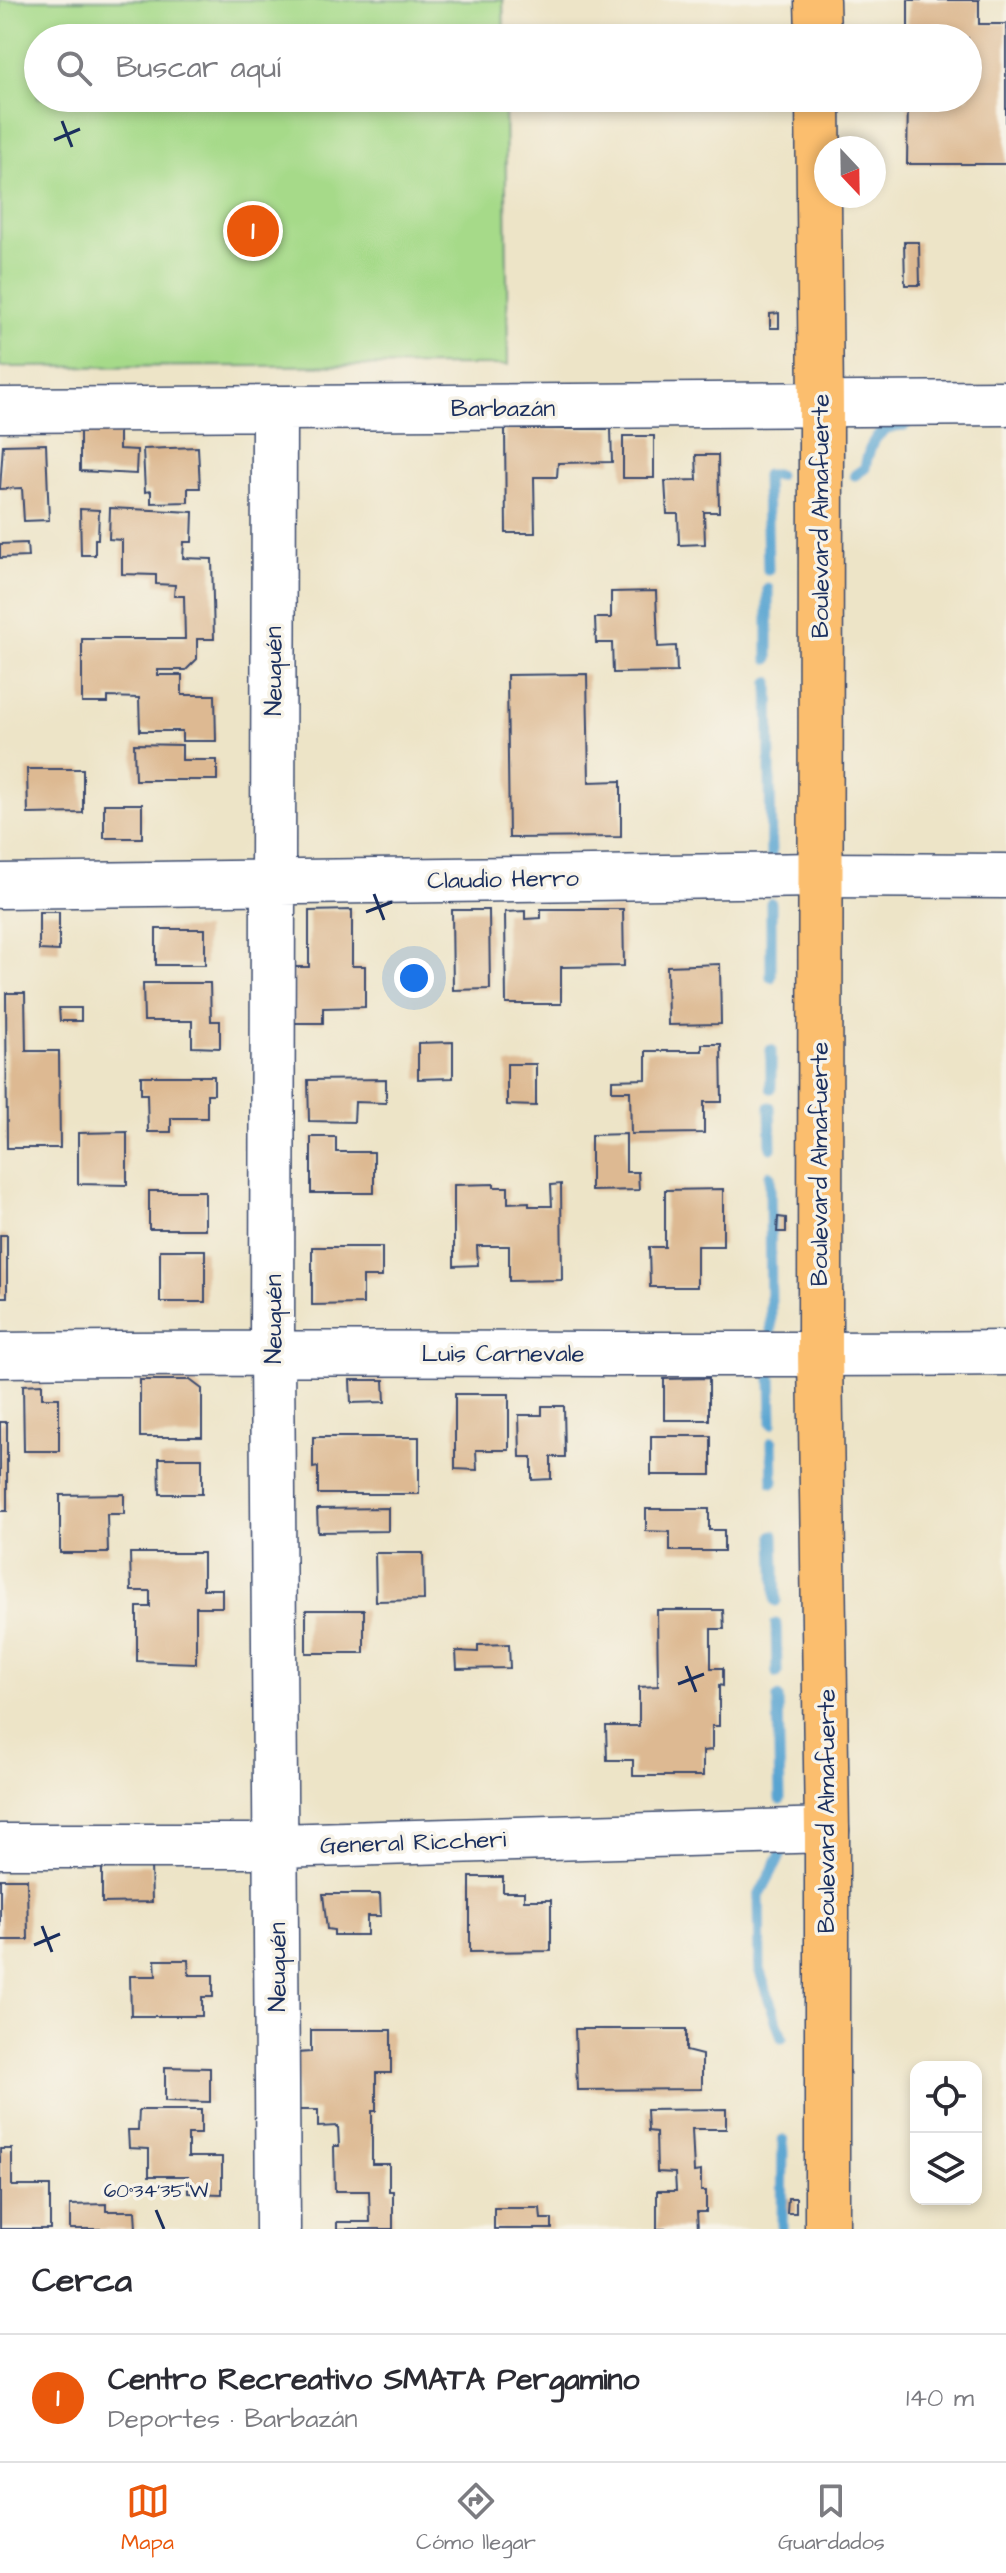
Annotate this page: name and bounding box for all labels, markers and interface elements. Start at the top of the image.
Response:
search box [24,24,982,112]
icon: search [52,46,96,90]
text: Buscar aquí [116,47,281,89]
north arrow [814,136,886,208]
pin: 1 [227,201,279,261]
street label: Barbazán [451,392,555,426]
street label: Boulevard Almafuerte [804,394,838,638]
street label: Neuquén [257,626,291,716]
street label: Claudio Herro [427,862,580,898]
your location [394,958,434,998]
street label: Boulevard Almafuerte [803,1042,837,1286]
street label: Neuquén [257,1274,291,1364]
street label: Luis Carnevale [422,1337,584,1371]
street label: Boulevard Almafuerte [810,1689,844,1933]
street label: General Riccheri [319,1823,507,1863]
street label: Neuquén [261,1922,295,2012]
map controls [910,2061,982,2205]
button: locate [910,2061,982,2133]
button: layers [910,2133,982,2205]
text: 60°34'35"W [104,2177,208,2205]
text: Cerca [32,2257,132,2305]
text: Centro Recreativo SMATA Pergamino [108,2359,639,2401]
text: 1 [56,2380,60,2416]
text: 140 m [906,2380,974,2416]
text: Deportes · Barbazán [108,2401,357,2437]
tab: Mapa [121,2479,174,2558]
tab: Cómo llegar [416,2479,536,2558]
tab: Guardados [778,2479,885,2558]

